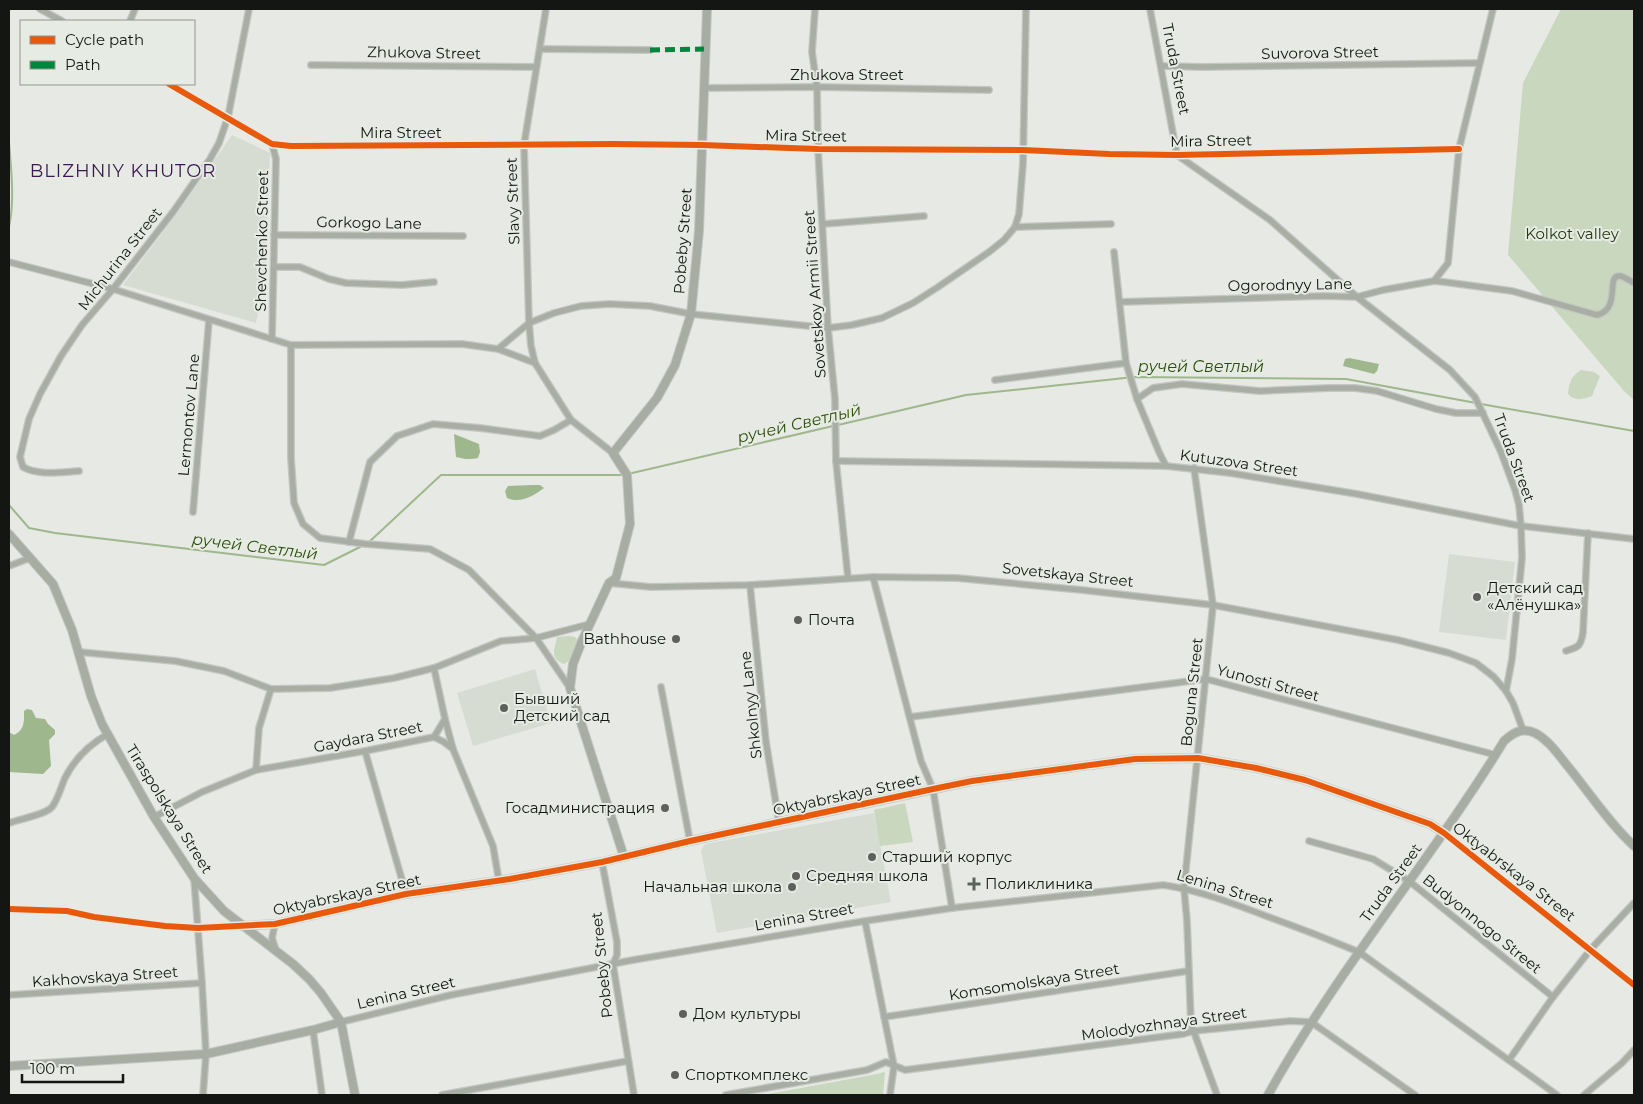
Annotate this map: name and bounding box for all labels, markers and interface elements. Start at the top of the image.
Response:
legend [20,20,195,85]
street label: Truda Street [1158,22,1195,116]
text: Cycle path [65,30,144,49]
street label: Zhukova Street [367,42,481,63]
street label: Suvorova Street [1261,42,1379,63]
text: Path [65,55,101,74]
street label: Zhukova Street [790,65,904,84]
street label: Mira Street [360,123,442,142]
street label: Mira Street [765,125,847,146]
street label: Mira Street [1170,130,1252,151]
street label: Slavy Street [501,157,524,245]
district label: BLIZHNIY KHUTOR [30,160,216,182]
street label: Shevchenko Street [251,170,272,312]
street label: Pobeby Street [669,187,696,295]
street label: Michurina Street [74,204,166,314]
street label: Sovetskoy Armii Street [799,209,830,379]
street label: Gorkogo Lane [316,212,422,233]
park label: Kolkot valley [1525,224,1620,243]
street label: Ogorodnyy Lane [1228,274,1352,295]
street label: Lermontov Lane [174,353,203,477]
water label: ручей Светлый [1138,357,1264,376]
water label: ручей Светлый [735,400,863,447]
street label: Truda Street [1490,411,1539,505]
street label: Kutuzova Street [1179,445,1299,480]
water label: ручей Светлый [191,529,319,564]
street label: Sovetskaya Street [1001,558,1135,591]
place label: Детский сад «Алёнушка» [1487,578,1583,614]
marker: Детский сад «Алёнушка» [1471,591,1483,603]
place label: Почта [808,610,855,629]
marker: Почта [792,614,804,626]
place label: Bathhouse [584,629,666,648]
marker: Bathhouse [670,633,682,645]
street label: Boguna Street [1176,637,1207,747]
street label: Shkolnyy Lane [735,650,766,760]
street label: Yunosti Street [1215,660,1321,705]
place label: Бывший Детский сад [514,689,610,725]
marker: Бывший Детский сад [498,702,510,714]
street label: Gaydara Street [312,717,424,756]
street label: Tiraspolskaya Street [122,741,217,877]
street label: Oktyabrskaya Street [771,770,923,819]
place label: Госадминистрация [505,798,655,817]
marker: Госадминистрация [659,802,671,814]
street label: Oktyabrskaya Street [1449,818,1580,925]
street label: Truda Street [1356,840,1426,926]
place label: Старший корпус [882,847,1012,866]
marker: Старший корпус [866,851,878,863]
street label: Lenina Street [1174,865,1276,912]
place label: Средняя школа [806,866,928,885]
street label: Oktyabrskaya Street [271,870,423,919]
marker: Средняя школа [790,870,802,882]
street label: Budyonnogo Street [1419,870,1546,977]
place label: Поликлиника [985,874,1093,893]
place label: Начальная школа [643,877,782,896]
marker: Поликлиника [967,877,981,891]
marker: Начальная школа [786,881,798,893]
street label: Lenina Street [753,898,855,935]
street label: Pobeby Street [586,911,617,1019]
street label: Komsomolskaya Street [947,959,1121,1004]
street label: Kakhovskaya Street [31,962,179,991]
street label: Lenina Street [355,972,457,1013]
street label: Molodyozhnaya Street [1080,1002,1248,1045]
place label: Дом культуры [693,1004,801,1023]
marker: Дом культуры [677,1008,689,1020]
scale bar [22,1052,124,1084]
text: 100 m [30,1059,75,1078]
place label: Спорткомплекс [685,1065,808,1084]
marker: Спорткомплекс [669,1069,681,1081]

